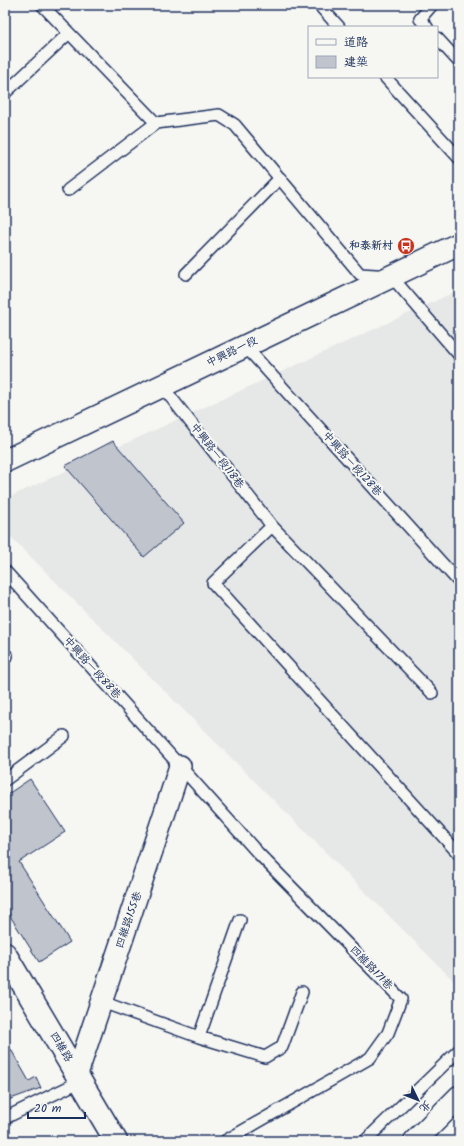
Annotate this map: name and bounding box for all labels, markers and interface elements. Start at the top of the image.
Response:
legend [308,26,438,78]
text: 道路 [344,33,368,52]
text: 建築 [344,53,368,72]
bus stop icon: 和泰新村 [396,236,416,256]
place label: 和泰新村 [349,237,393,255]
street label: 中興路一段 [203,332,261,372]
street label: 中興路一段118巷 [185,419,249,493]
street label: 中興路ㄧ段128巷 [318,427,386,501]
street label: 中興路一段88巷 [59,633,125,703]
street label: 四維路155巷 [111,889,147,951]
street label: 四維路171巷 [345,942,397,994]
street label: 四維路 [45,1028,77,1066]
north arrow [398,1080,438,1120]
scale bar [28,1094,85,1120]
text: 北 [414,1096,435,1116]
text: 20 m [34,1099,62,1118]

